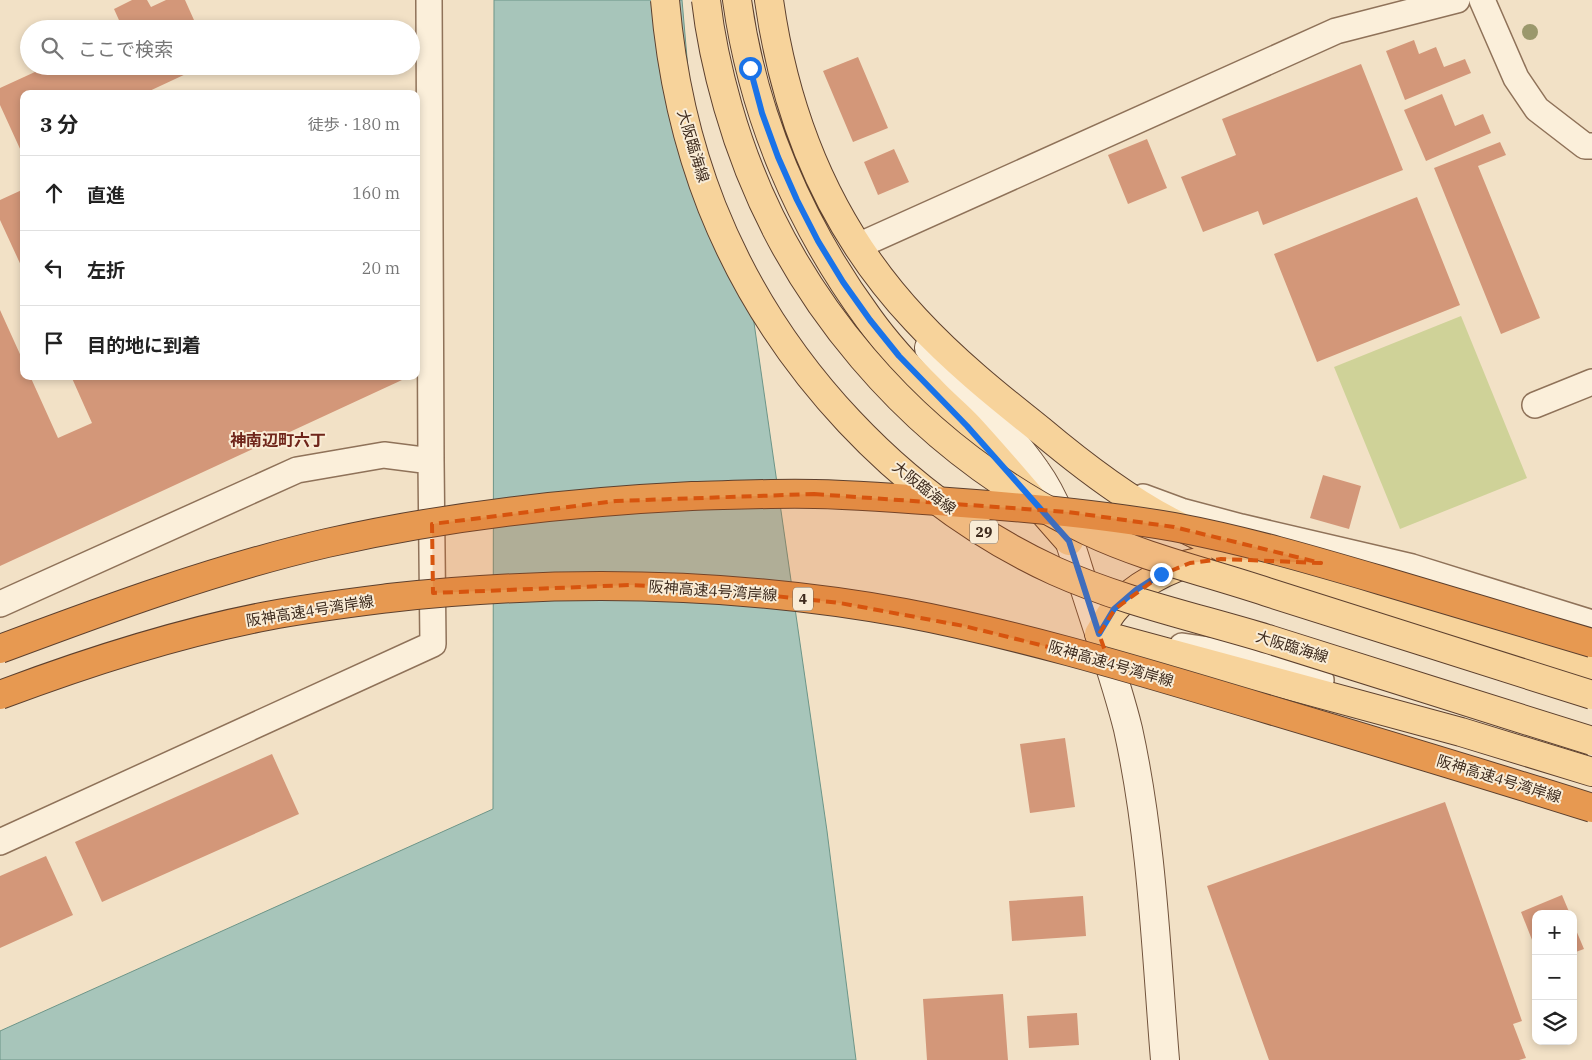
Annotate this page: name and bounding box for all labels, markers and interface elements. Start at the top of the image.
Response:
search box [20,20,420,75]
icon: search [38,34,66,62]
text: ここで検索 [78,37,173,61]
route start [739,57,762,80]
street label: 大阪臨海線 [673,107,714,185]
text: 3 分 [40,110,78,138]
text: 徒歩 · 180 m [308,114,400,134]
icon: ahead [40,179,68,207]
text: 直進 [87,183,125,207]
text: 160 m [352,183,400,203]
icon: left [40,254,68,282]
text: 左折 [87,258,125,282]
text: 20 m [362,258,400,278]
icon: arrive [40,329,68,357]
text: 目的地に到着 [87,333,201,357]
district label: 神南辺町六丁 [230,430,326,450]
street label: 大阪臨海線 [889,457,960,518]
road number: 29 [970,520,998,544]
route end [1150,563,1173,586]
street label: 阪神高速4号湾岸線 [648,577,778,604]
road number: 4 [793,588,813,610]
street label: 阪神高速4号湾岸線 [245,591,375,630]
street label: 大阪臨海線 [1253,626,1331,667]
street label: 阪神高速4号湾岸線 [1047,637,1176,690]
street label: 阪神高速4号湾岸線 [1435,751,1564,806]
map controls [1532,910,1577,1045]
button: + [1532,910,1577,955]
button: − [1532,955,1577,1000]
button: layers [1532,1000,1577,1045]

